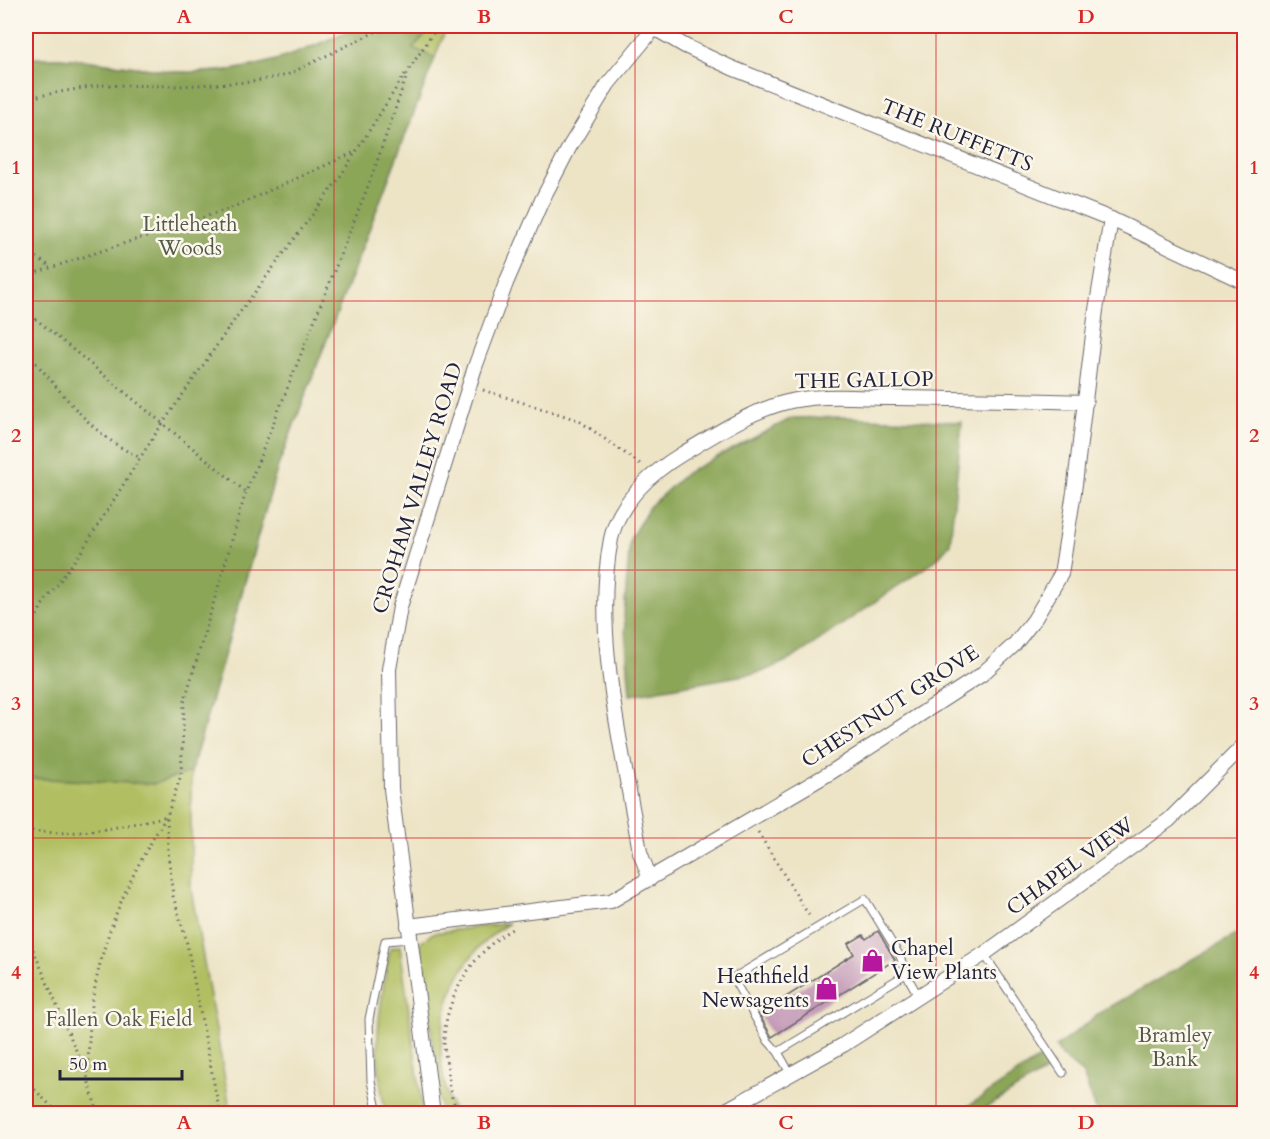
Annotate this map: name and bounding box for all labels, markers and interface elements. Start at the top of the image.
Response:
text: A [176,3,192,30]
text: B [477,3,491,30]
text: C [778,3,794,30]
text: D [1077,3,1095,30]
street label: THE RUFFETTS [877,92,1037,179]
text: 1 [11,154,21,181]
text: 1 [1249,154,1259,181]
park label: Littleheath Woods [142,210,238,263]
street label: CROHAM VALLEY ROAD [365,359,470,617]
street label: THE GALLOP [794,365,934,396]
text: 2 [11,422,21,449]
text: 2 [1249,422,1259,449]
street label: CHESTNUT GROVE [796,638,985,775]
text: 3 [11,690,21,717]
text: 3 [1249,690,1259,717]
street label: CHAPEL VIEW [1001,810,1141,923]
place label: Chapel View Plants [891,934,997,987]
shop icon: Chapel View Plants [860,947,886,973]
text: 4 [11,959,21,986]
text: 4 [1249,959,1259,986]
place label: Heathfield Newsagents [702,962,809,1015]
shop icon: Heathfield Newsagents [814,975,840,1001]
park label: Fallen Oak Field [46,1005,192,1034]
park label: Bramley Bank [1138,1021,1212,1074]
scale bar [60,1043,182,1081]
text: 50 m [69,1052,108,1077]
text: A [176,1109,192,1136]
text: B [477,1109,491,1136]
text: C [778,1109,794,1136]
text: D [1077,1109,1095,1136]

